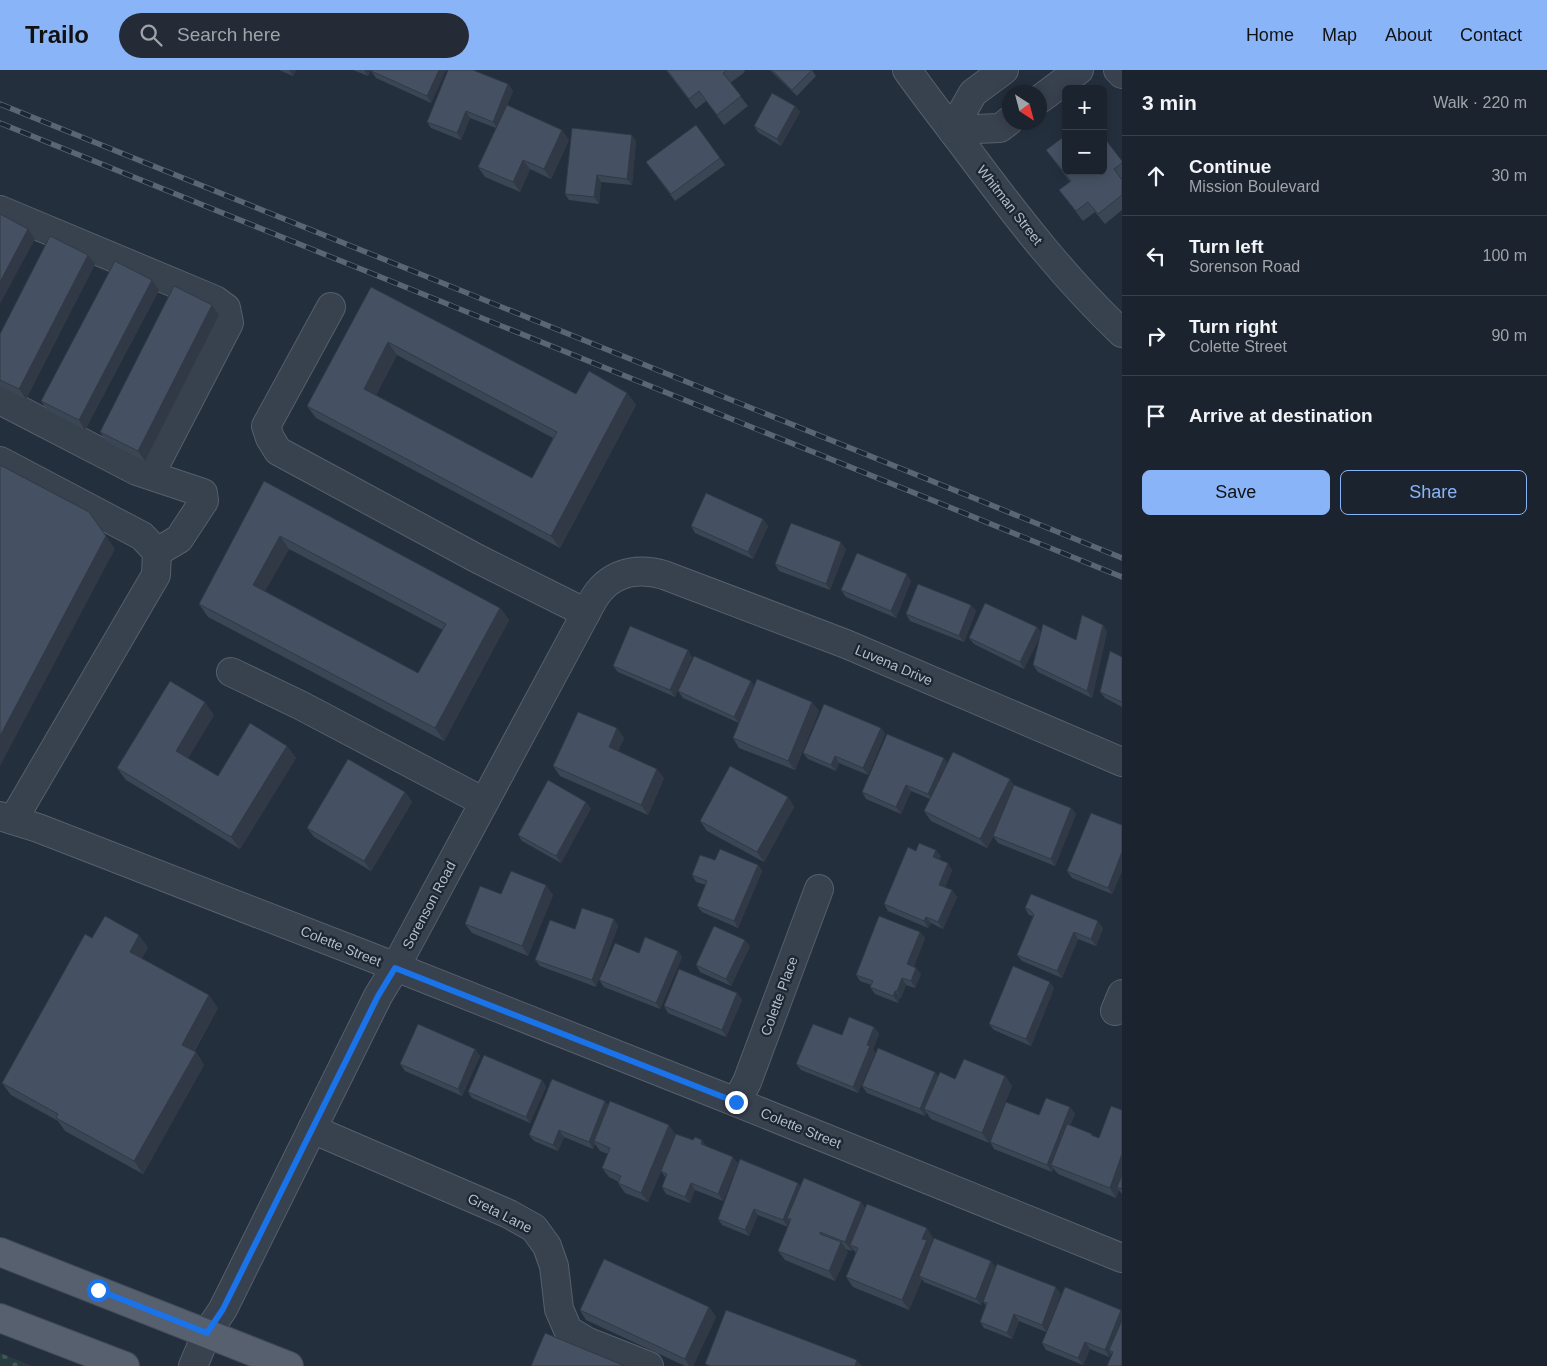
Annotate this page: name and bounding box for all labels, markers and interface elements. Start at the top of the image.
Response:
search box [119,13,469,58]
text: Trailo [25,21,89,48]
icon: search [137,21,165,49]
text: Search here [177,24,281,45]
text: Home [1246,25,1294,45]
text: Map [1322,25,1357,45]
text: About [1385,25,1432,45]
text: Contact [1460,25,1522,45]
north arrow [1002,85,1047,130]
map controls [1062,85,1107,175]
button: + [1062,85,1107,130]
text: 3 min [1142,91,1197,114]
text: Walk · 220 m [1433,94,1527,111]
button: − [1062,130,1107,175]
text: Continue [1189,156,1271,177]
street label: Whitman Street [974,162,1046,248]
icon: ahead [1142,162,1170,190]
text: 30 m [1491,167,1527,184]
text: Mission Boulevard [1189,178,1320,195]
text: Turn left [1189,236,1264,257]
icon: left [1142,242,1170,270]
text: 100 m [1483,247,1527,264]
text: Sorenson Road [1189,258,1300,275]
text: Turn right [1189,316,1277,337]
icon: right [1142,322,1170,350]
text: 90 m [1491,327,1527,344]
text: Colette Street [1189,338,1287,355]
icon: arrive [1142,402,1170,430]
text: Arrive at destination [1189,405,1373,426]
button: Save [1142,470,1330,515]
button: Share [1340,470,1527,515]
street label: Luvena Drive [853,642,935,689]
street label: Sorenson Road [399,858,459,952]
street label: Colette Street [298,923,384,969]
street label: Colette Place [757,954,801,1038]
route end [725,1091,748,1114]
street label: Colette Street [758,1105,844,1151]
street label: Greta Lane [465,1190,535,1236]
route start [87,1279,110,1302]

